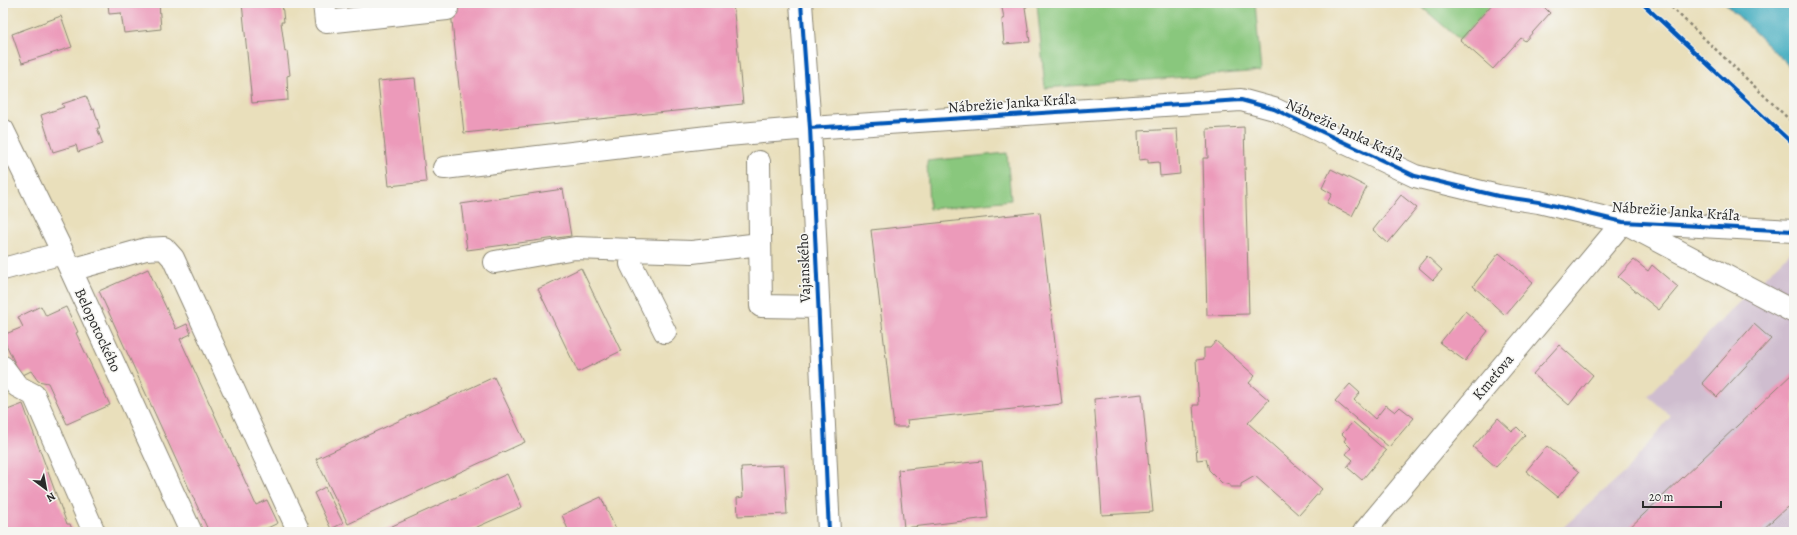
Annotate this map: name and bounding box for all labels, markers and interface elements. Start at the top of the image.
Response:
street label: Nábrežie Janka Kráľa [947,89,1077,117]
street label: Nábrežie Janka Kráľa [1283,94,1407,166]
street label: Nábrežie Janka Kráľa [1611,197,1741,225]
street label: Vajanského [793,233,815,304]
street label: Belopotockého [70,285,126,375]
street label: Kmeťova [1468,350,1518,404]
north arrow [26,469,66,509]
scale bar [1643,483,1721,509]
text: N [44,489,58,506]
text: 20 m [1649,489,1673,505]

